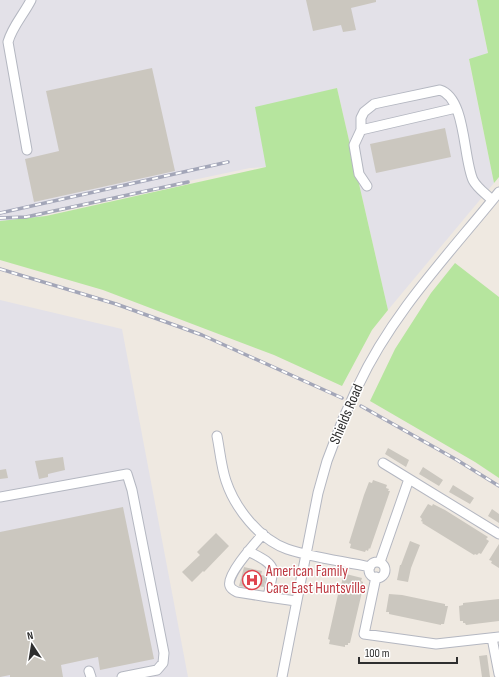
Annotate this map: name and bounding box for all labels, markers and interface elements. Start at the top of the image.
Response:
street label: Shields Road [325,381,368,447]
place label: American Family Care East Huntsville [265,562,366,598]
hospital icon: American Family Care East Huntsville [241,569,263,591]
north arrow [12,625,52,665]
text: N [26,629,34,643]
scale bar [359,639,457,665]
text: 100 m [365,646,390,661]

